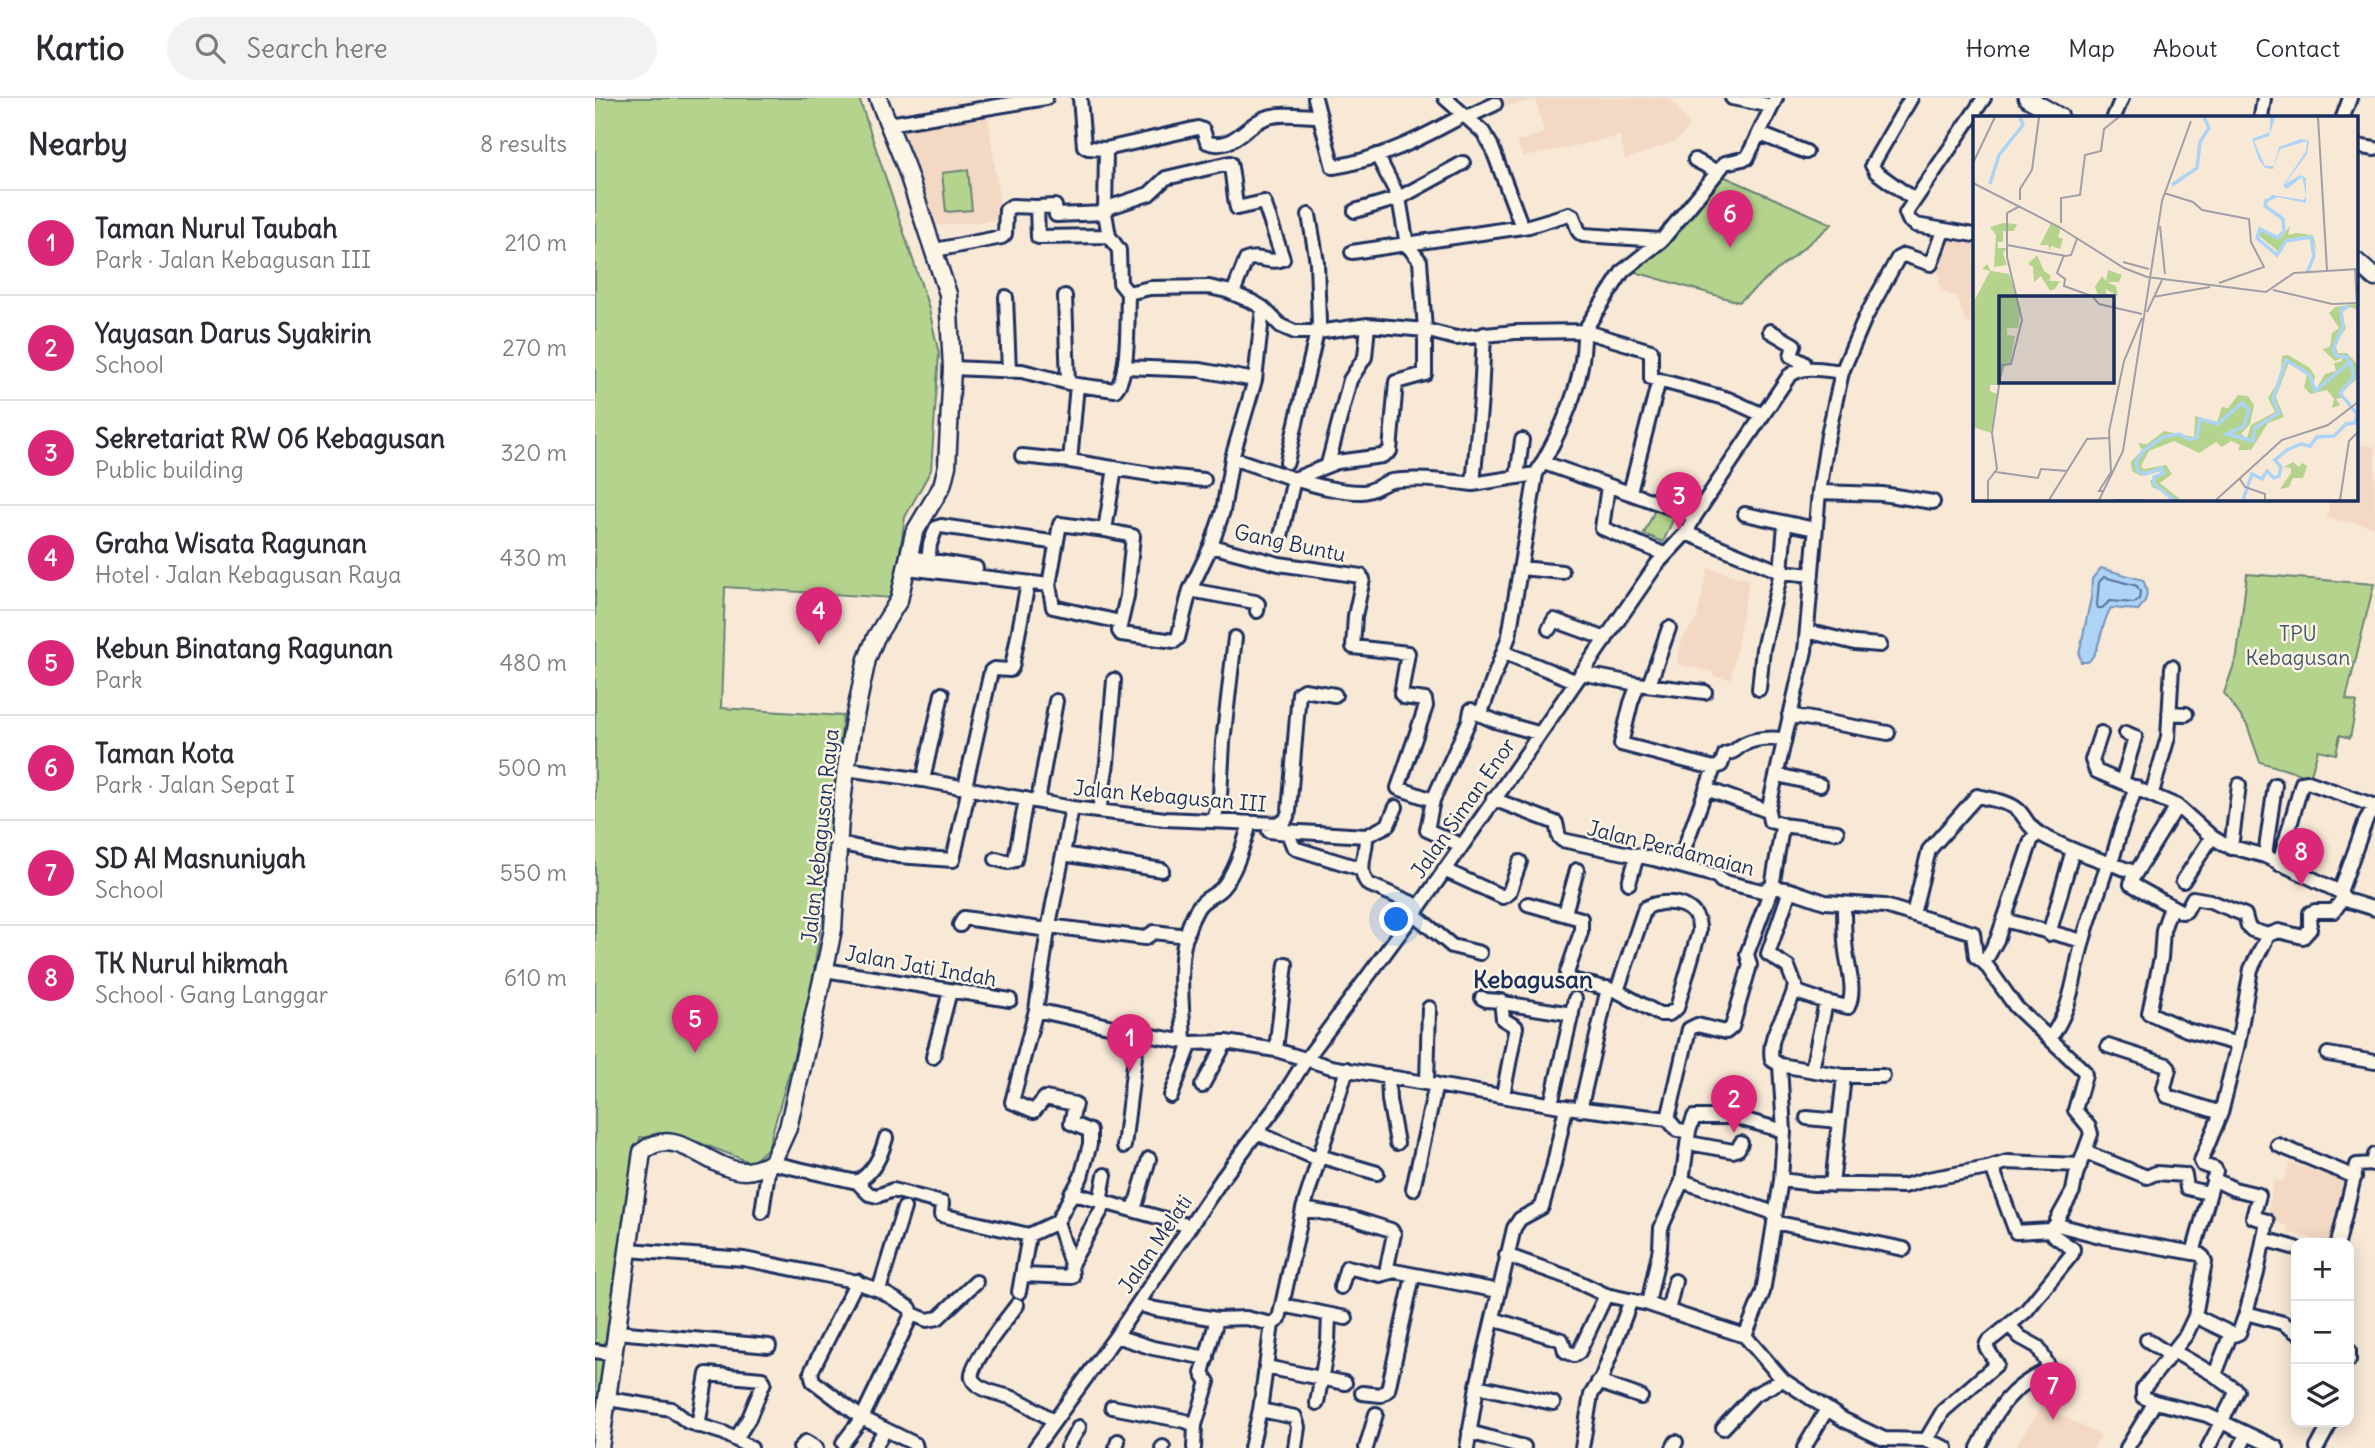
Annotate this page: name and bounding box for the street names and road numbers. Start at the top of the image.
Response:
street label: Gang Buntu [1232,518,1348,568]
street label: Jalan Kebagusan Raya [795,727,845,945]
street label: Jalan Siman Enor [1405,732,1522,883]
street label: Jalan Kebagusan III [1072,774,1268,818]
street label: Jalan Perdamaian [1585,814,1757,882]
street label: Jalan Jati Indah [843,939,999,993]
street label: Jalan Melati [1112,1190,1198,1298]

